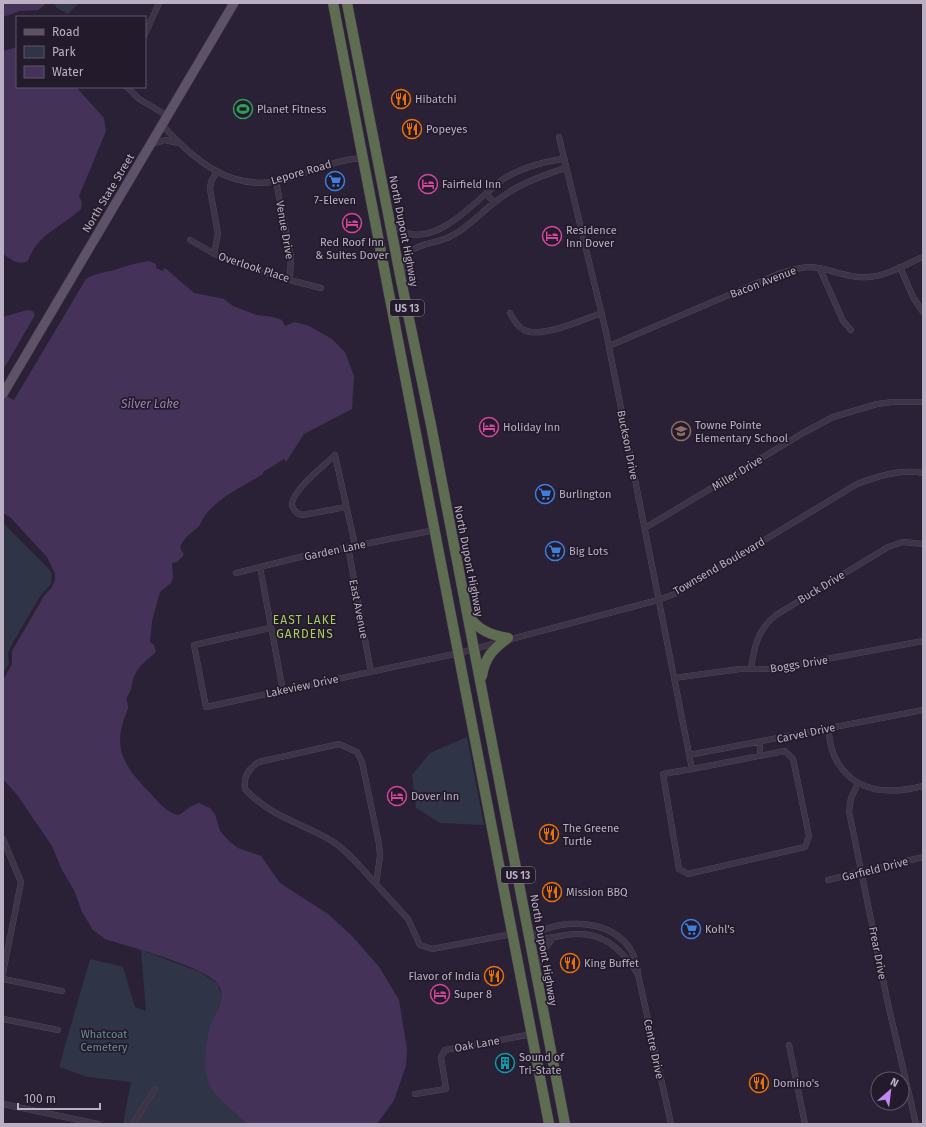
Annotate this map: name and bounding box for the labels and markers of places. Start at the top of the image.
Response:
restaurant icon: Hibatchi [390,88,412,110]
place label: Hibatchi [415,93,457,106]
sports icon: Planet Fitness [232,98,254,120]
place label: Planet Fitness [257,103,326,116]
restaurant icon: Popeyes [401,118,423,140]
place label: Popeyes [426,123,467,136]
supermarket icon: 7-Eleven [324,170,346,192]
hotel icon: Fairfield Inn [417,173,439,195]
place label: Fairfield Inn [442,178,501,191]
place label: 7-Eleven [314,194,356,207]
hotel icon: Red Roof Inn & Suites Dover [341,212,363,234]
place label: Residence Inn Dover [566,224,617,250]
hotel icon: Residence Inn Dover [541,225,563,247]
place label: Red Roof Inn & Suites Dover [315,236,389,262]
hotel icon: Holiday Inn [478,416,500,438]
place label: Towne Pointe Elementary School [695,419,788,445]
school or university icon: Towne Pointe Elementary School [670,420,692,442]
place label: Holiday Inn [503,421,560,434]
supermarket icon: Burlington [534,483,556,505]
place label: Burlington [559,488,612,501]
supermarket icon: Big Lots [544,540,566,562]
place label: Big Lots [569,545,608,558]
hotel icon: Dover Inn [386,785,408,807]
place label: Dover Inn [411,790,459,803]
place label: The Greene Turtle [563,822,619,848]
restaurant icon: The Greene Turtle [538,823,560,845]
restaurant icon: Mission BBQ [541,881,563,903]
place label: Mission BBQ [566,886,628,899]
supermarket icon: Kohl's [680,918,702,940]
place label: Kohl's [705,923,735,936]
restaurant icon: King Buffet [559,952,581,974]
place label: King Buffet [584,957,639,970]
restaurant icon: Flavor of India [483,965,505,987]
place label: Flavor of India [408,970,480,983]
hotel icon: Super 8 [429,983,451,1005]
place label: Super 8 [454,988,492,1001]
place label: Sound of Tri-State [519,1051,565,1077]
building icon: Sound of Tri-State [494,1052,516,1074]
restaurant icon: Domino's [748,1072,770,1094]
place label: Domino's [773,1077,819,1090]

